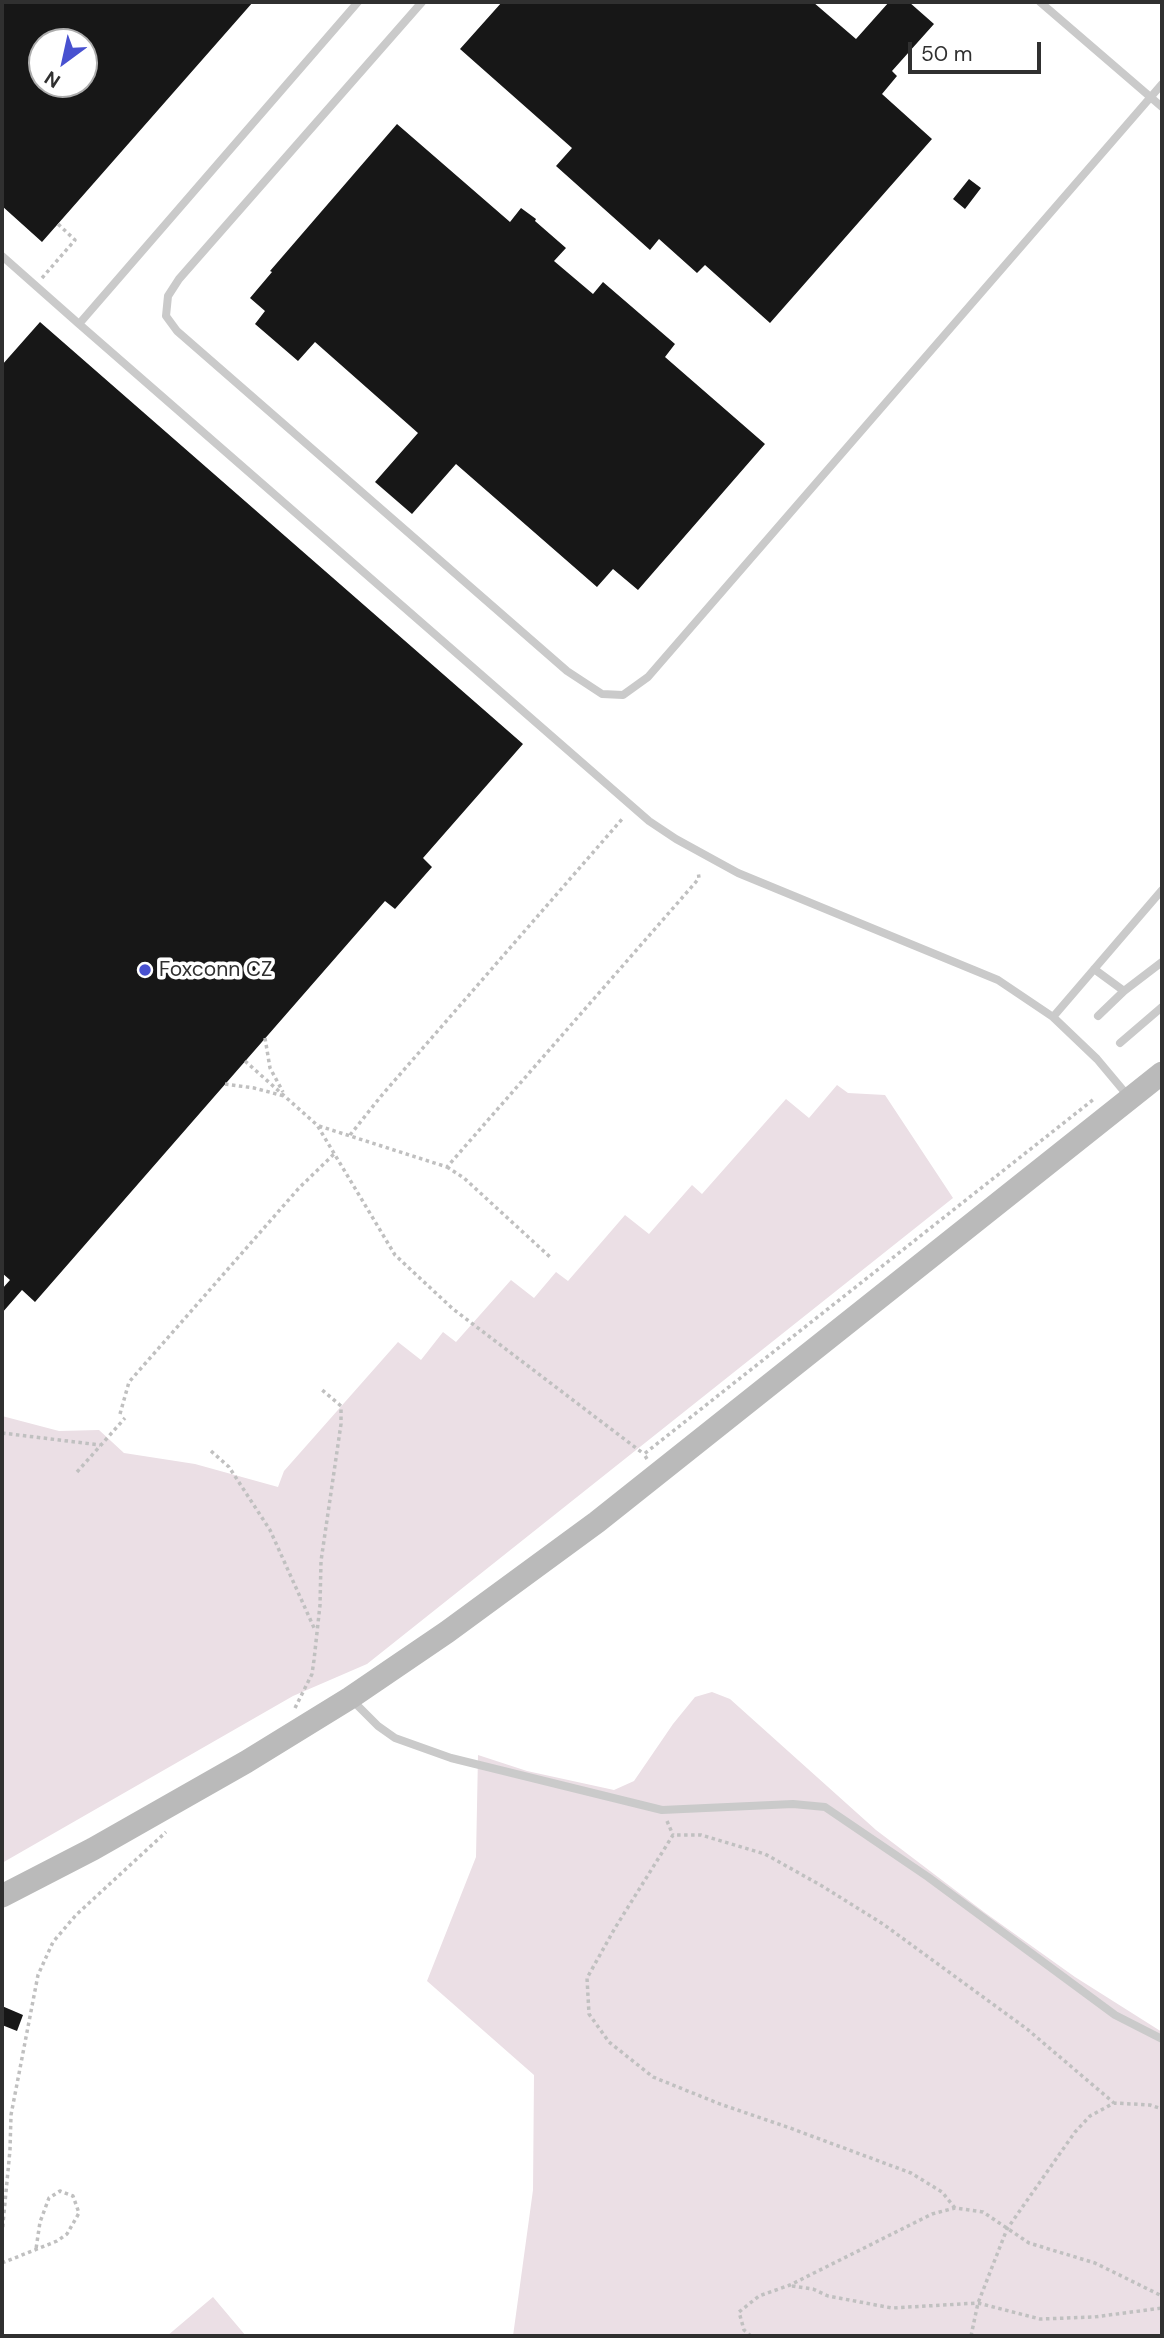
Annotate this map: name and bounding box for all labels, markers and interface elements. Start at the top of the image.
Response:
north arrow [28,28,98,98]
scale bar [912,28,1045,72]
text: 50 m [921,40,972,68]
text: N [40,65,65,94]
place label: Foxconn CZ [159,957,272,983]
marker: Foxconn CZ [137,962,153,978]

